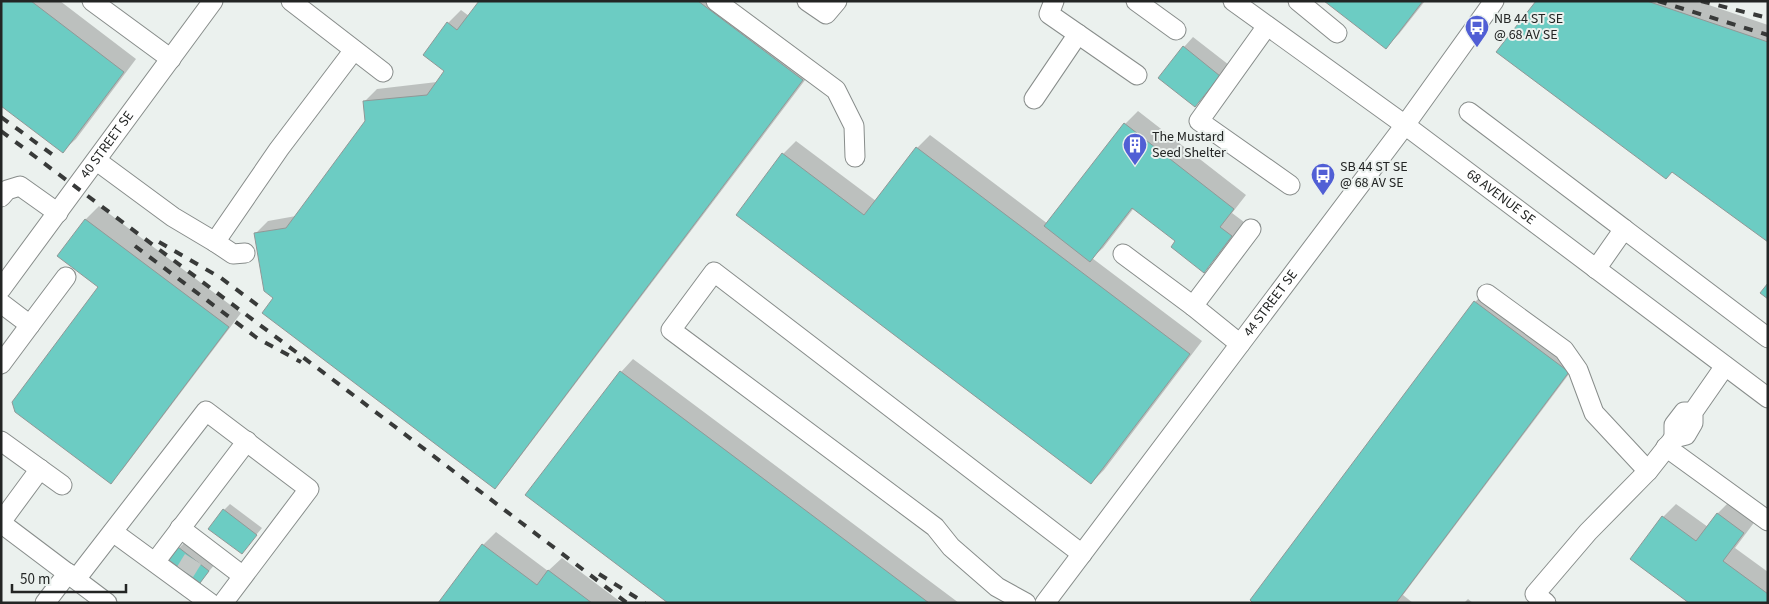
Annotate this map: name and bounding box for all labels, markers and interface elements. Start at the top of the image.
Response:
place label: NB 44 ST SE @ 68 AV SE [1494,9,1563,45]
bus stop icon: NB 44 ST SE @ 68 AV SE [1464,14,1490,48]
street label: 40 STREET SE [76,107,139,183]
place label: The Mustard Seed Shelter [1152,127,1226,163]
building icon: The Mustard Seed Shelter [1122,132,1148,166]
place label: SB 44 ST SE @ 68 AV SE [1340,157,1408,193]
bus stop icon: SB 44 ST SE @ 68 AV SE [1310,162,1336,196]
street label: 68 AVENUE SE [1462,164,1540,230]
street label: 44 STREET SE [1239,266,1302,341]
scale bar [12,562,126,594]
text: 50 m [20,569,50,590]

